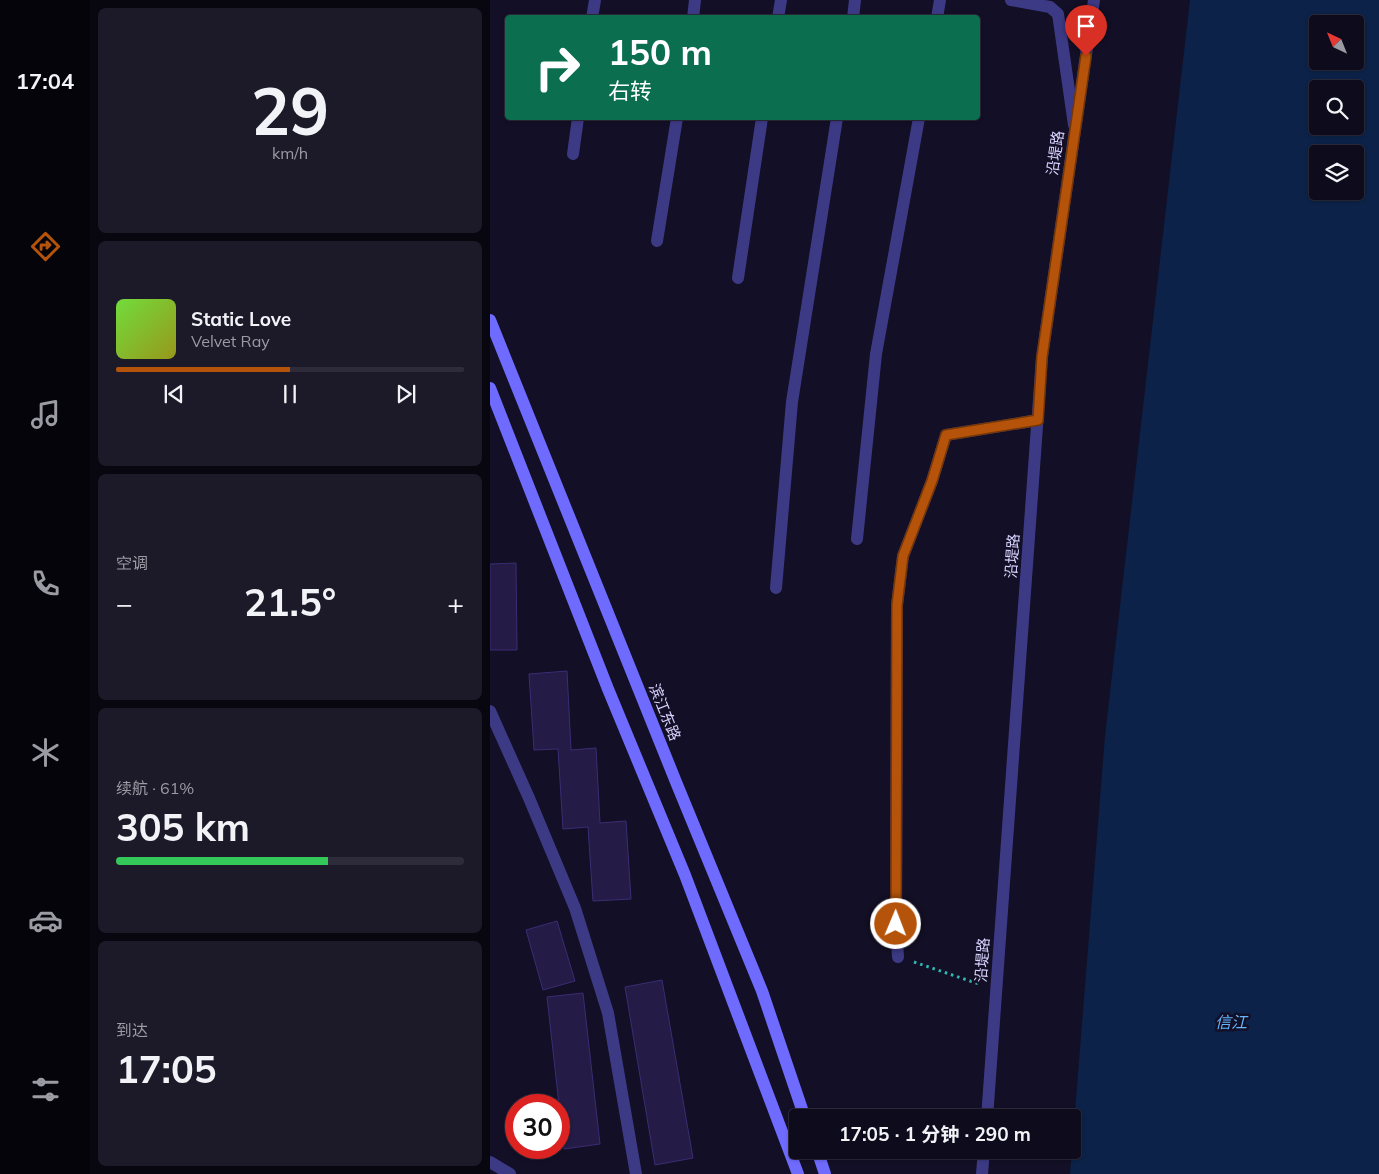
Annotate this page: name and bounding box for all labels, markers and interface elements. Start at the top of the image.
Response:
pin [1065,5,1107,56]
icon: arrive [1072,12,1100,40]
north arrow [1309,15,1364,70]
map controls [1309,15,1364,200]
text: 150 m [608,30,712,74]
icon: right [525,35,590,100]
text: 17:04 [16,67,74,95]
text: 29 [251,70,329,151]
text: 右转 [608,77,652,105]
button: search [1309,80,1364,135]
street label: 沿堤路 [1042,129,1068,177]
text: km/h [272,143,308,163]
button: layers [1309,145,1364,200]
icon: directions [28,229,63,264]
text: Static Love [191,307,291,331]
text: Velvet Ray [191,331,270,351]
icon: previous [160,380,188,408]
icon: pause [276,380,304,408]
icon: next [392,380,420,408]
icon: music [28,397,63,432]
street label: 沿堤路 [1001,533,1023,579]
text: 空调 [116,553,148,573]
icon: phone [28,566,63,601]
text: 21.5° [244,578,336,626]
text: − [116,586,133,621]
text: + [447,586,464,621]
street label: 滨江东路 [645,681,685,743]
icon: climate [28,735,63,770]
text: 续航 · 61% [116,778,194,798]
text: 305 km [116,803,250,851]
position arrow [869,897,921,949]
icon: car [28,903,63,938]
street label: 沿堤路 [971,937,993,983]
water label: 信江 [1215,1012,1249,1032]
text: 到达 [116,1020,148,1040]
text: 17:05 [116,1045,217,1093]
icon: filters [28,1072,63,1107]
speed limit sign: 30 [505,1094,570,1159]
text: 17:05 · 1 分钟 · 290 m [839,1122,1031,1146]

